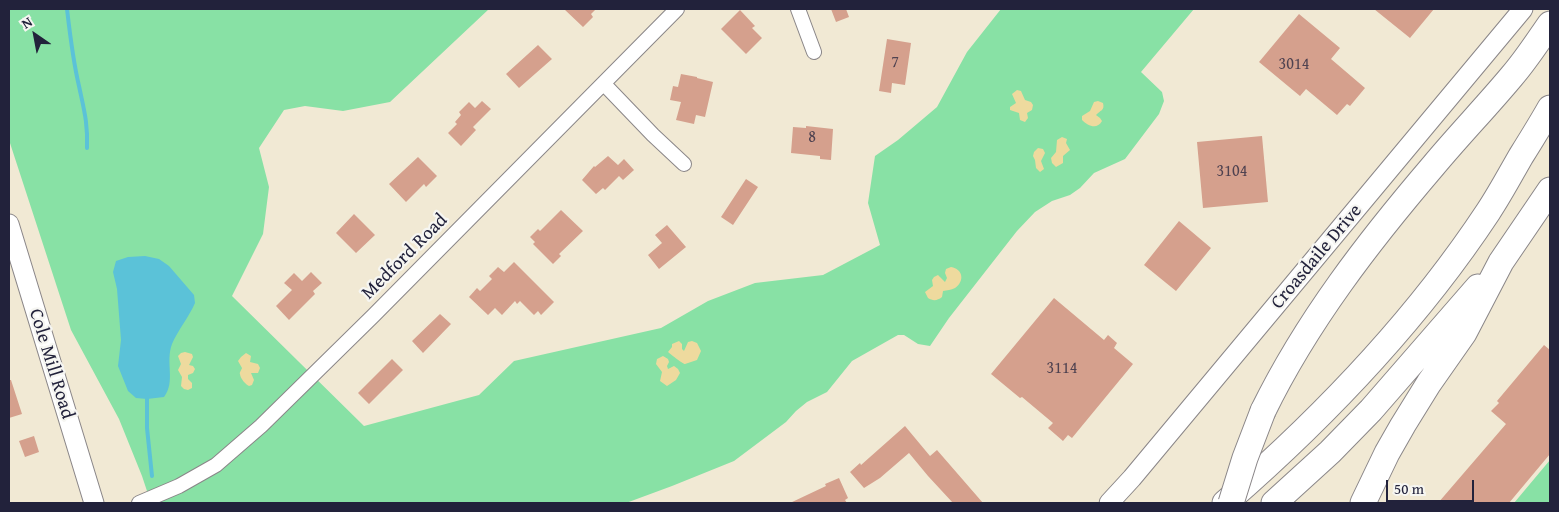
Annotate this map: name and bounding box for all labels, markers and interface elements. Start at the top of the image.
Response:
north arrow [10,10,60,60]
text: N [17,11,36,33]
house number: 7 [891,53,899,73]
house number: 3014 [1279,55,1309,75]
house number: 8 [808,128,816,148]
house number: 3104 [1217,162,1247,182]
street label: Croasdaile Drive [1267,200,1367,314]
street label: Medford Road [357,209,453,305]
street label: Cole Mill Road [23,306,79,422]
house number: 3114 [1047,359,1077,379]
scale bar [1389,470,1476,502]
text: 50 m [1394,478,1424,499]

